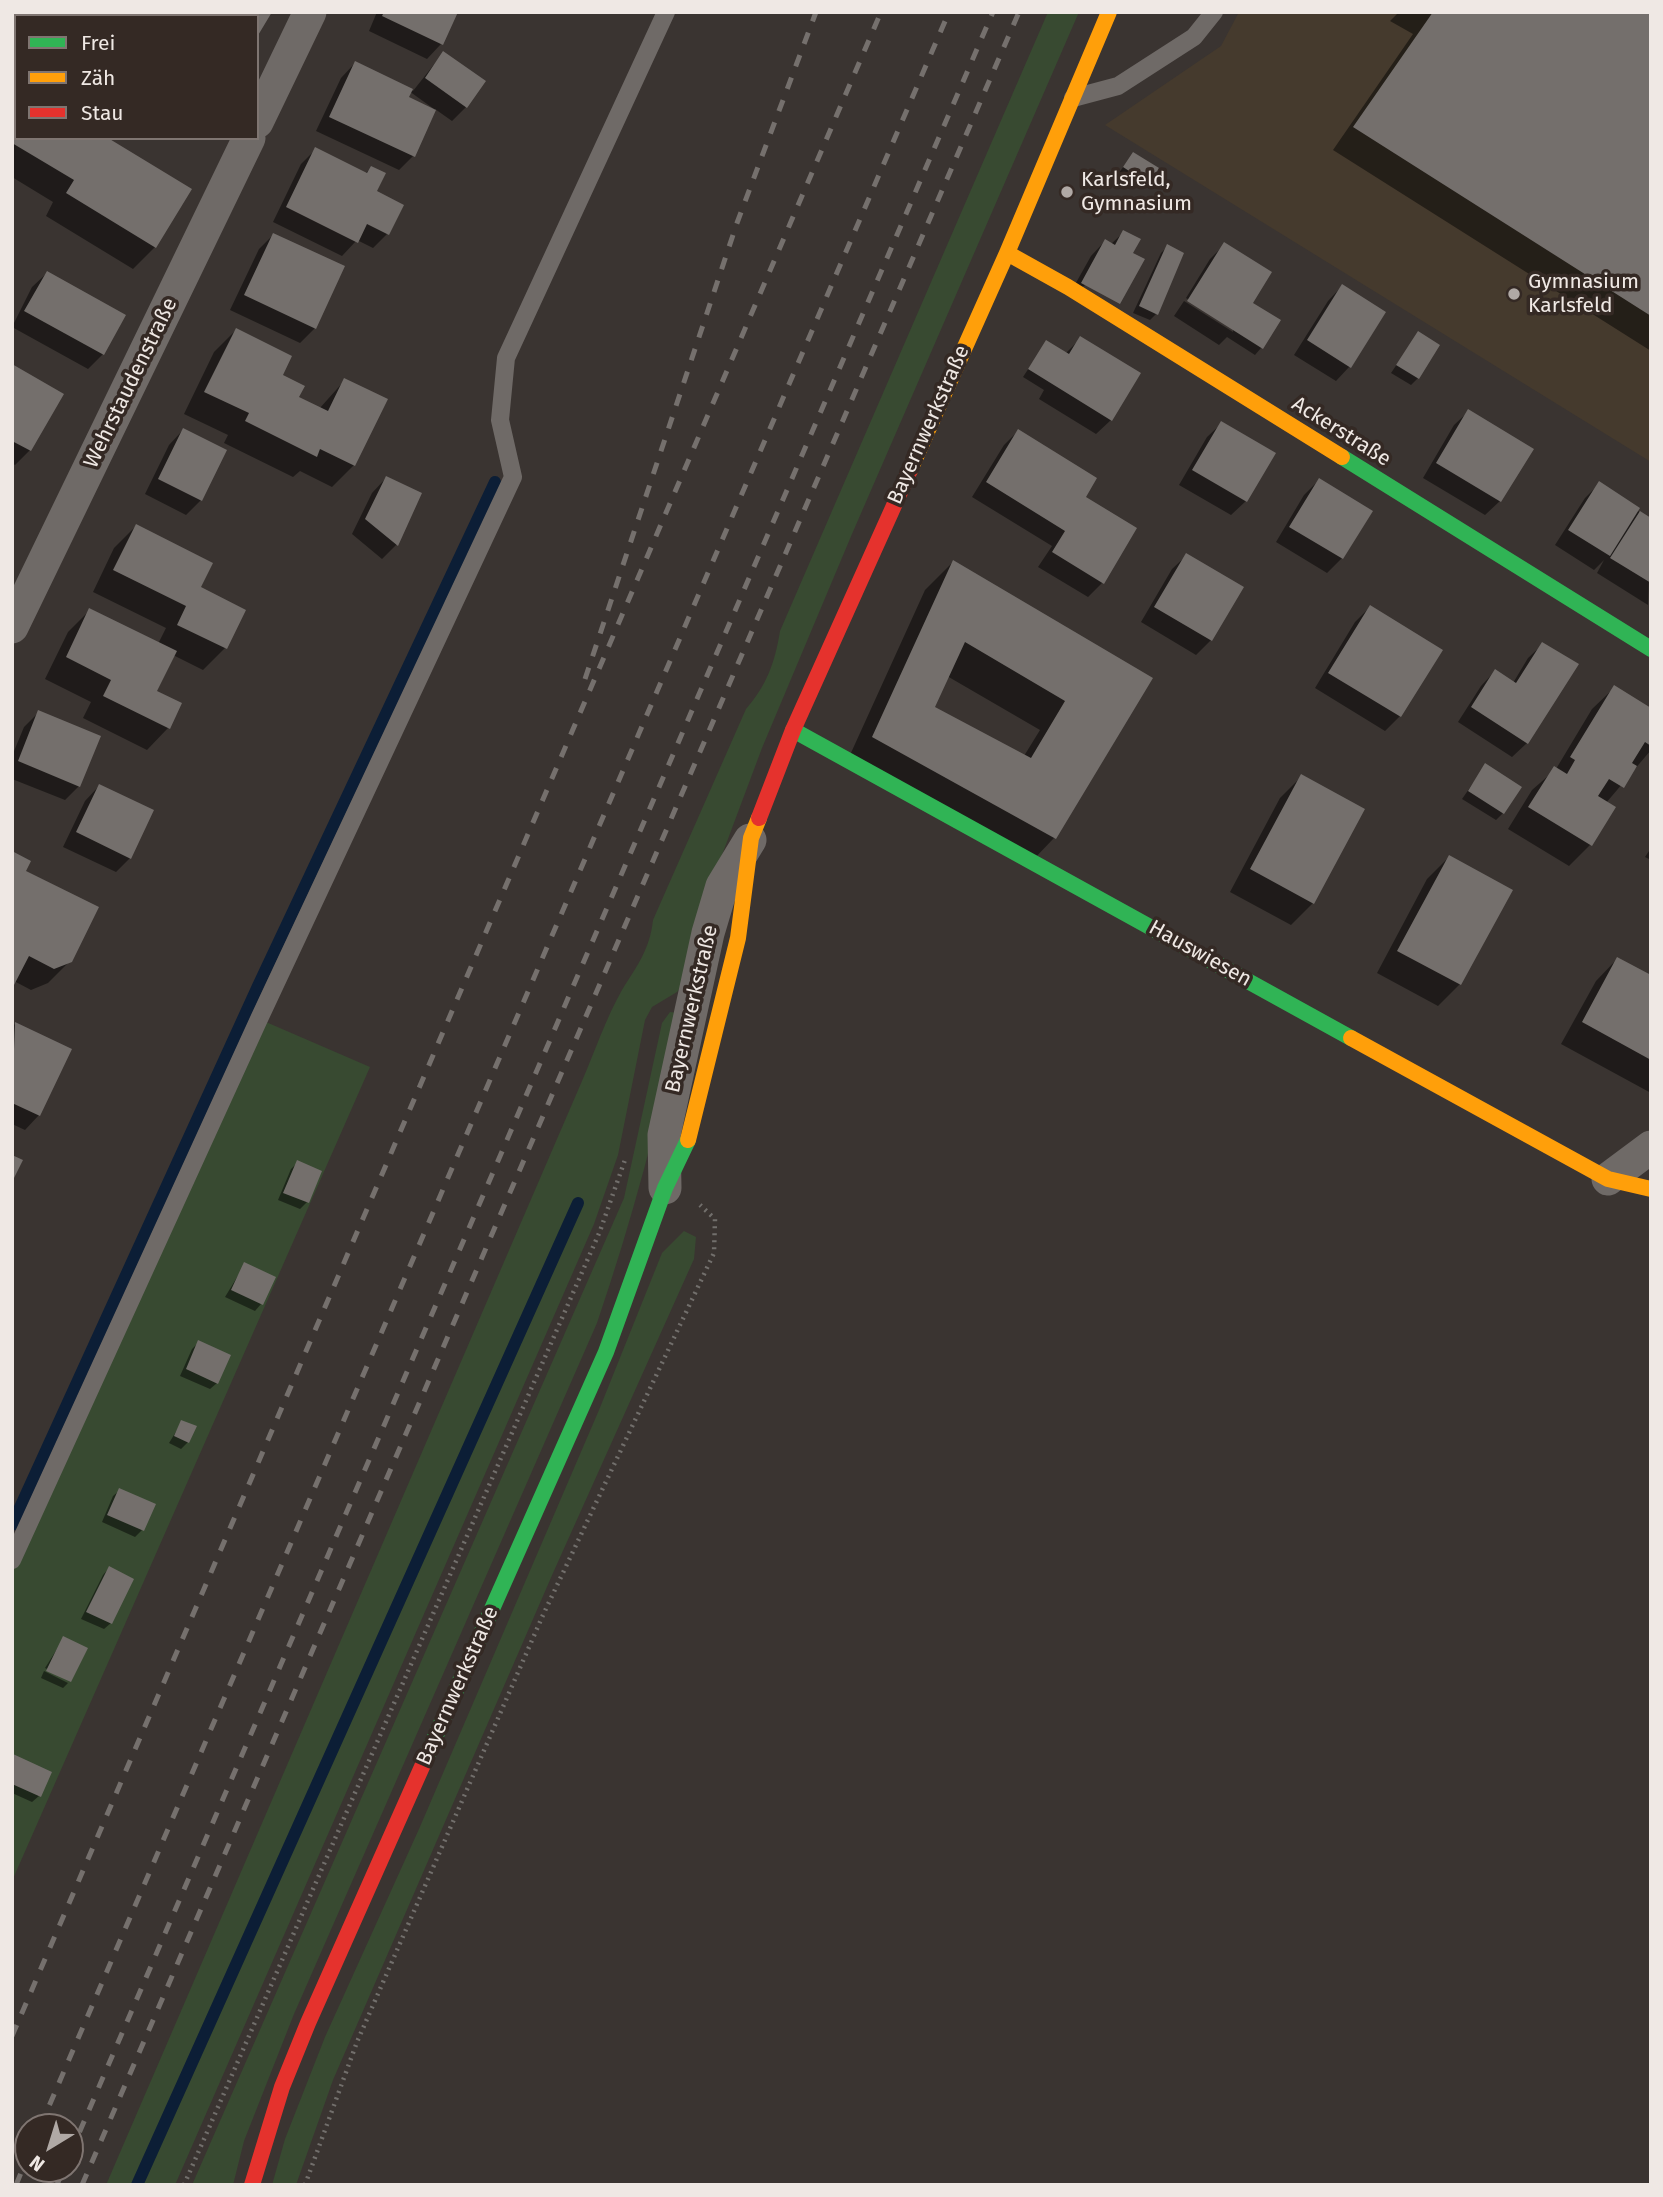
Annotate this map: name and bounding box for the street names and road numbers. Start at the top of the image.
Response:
street label: Wehrstaudenstraße [79,294,183,472]
street label: Bayernwerkstraße [883,342,975,508]
street label: Ackerstraße [1287,392,1395,472]
street label: Hauswiesen [1144,915,1256,993]
street label: Bayernwerkstraße [660,923,724,1095]
street label: Bayernwerkstraße [412,1603,504,1769]

